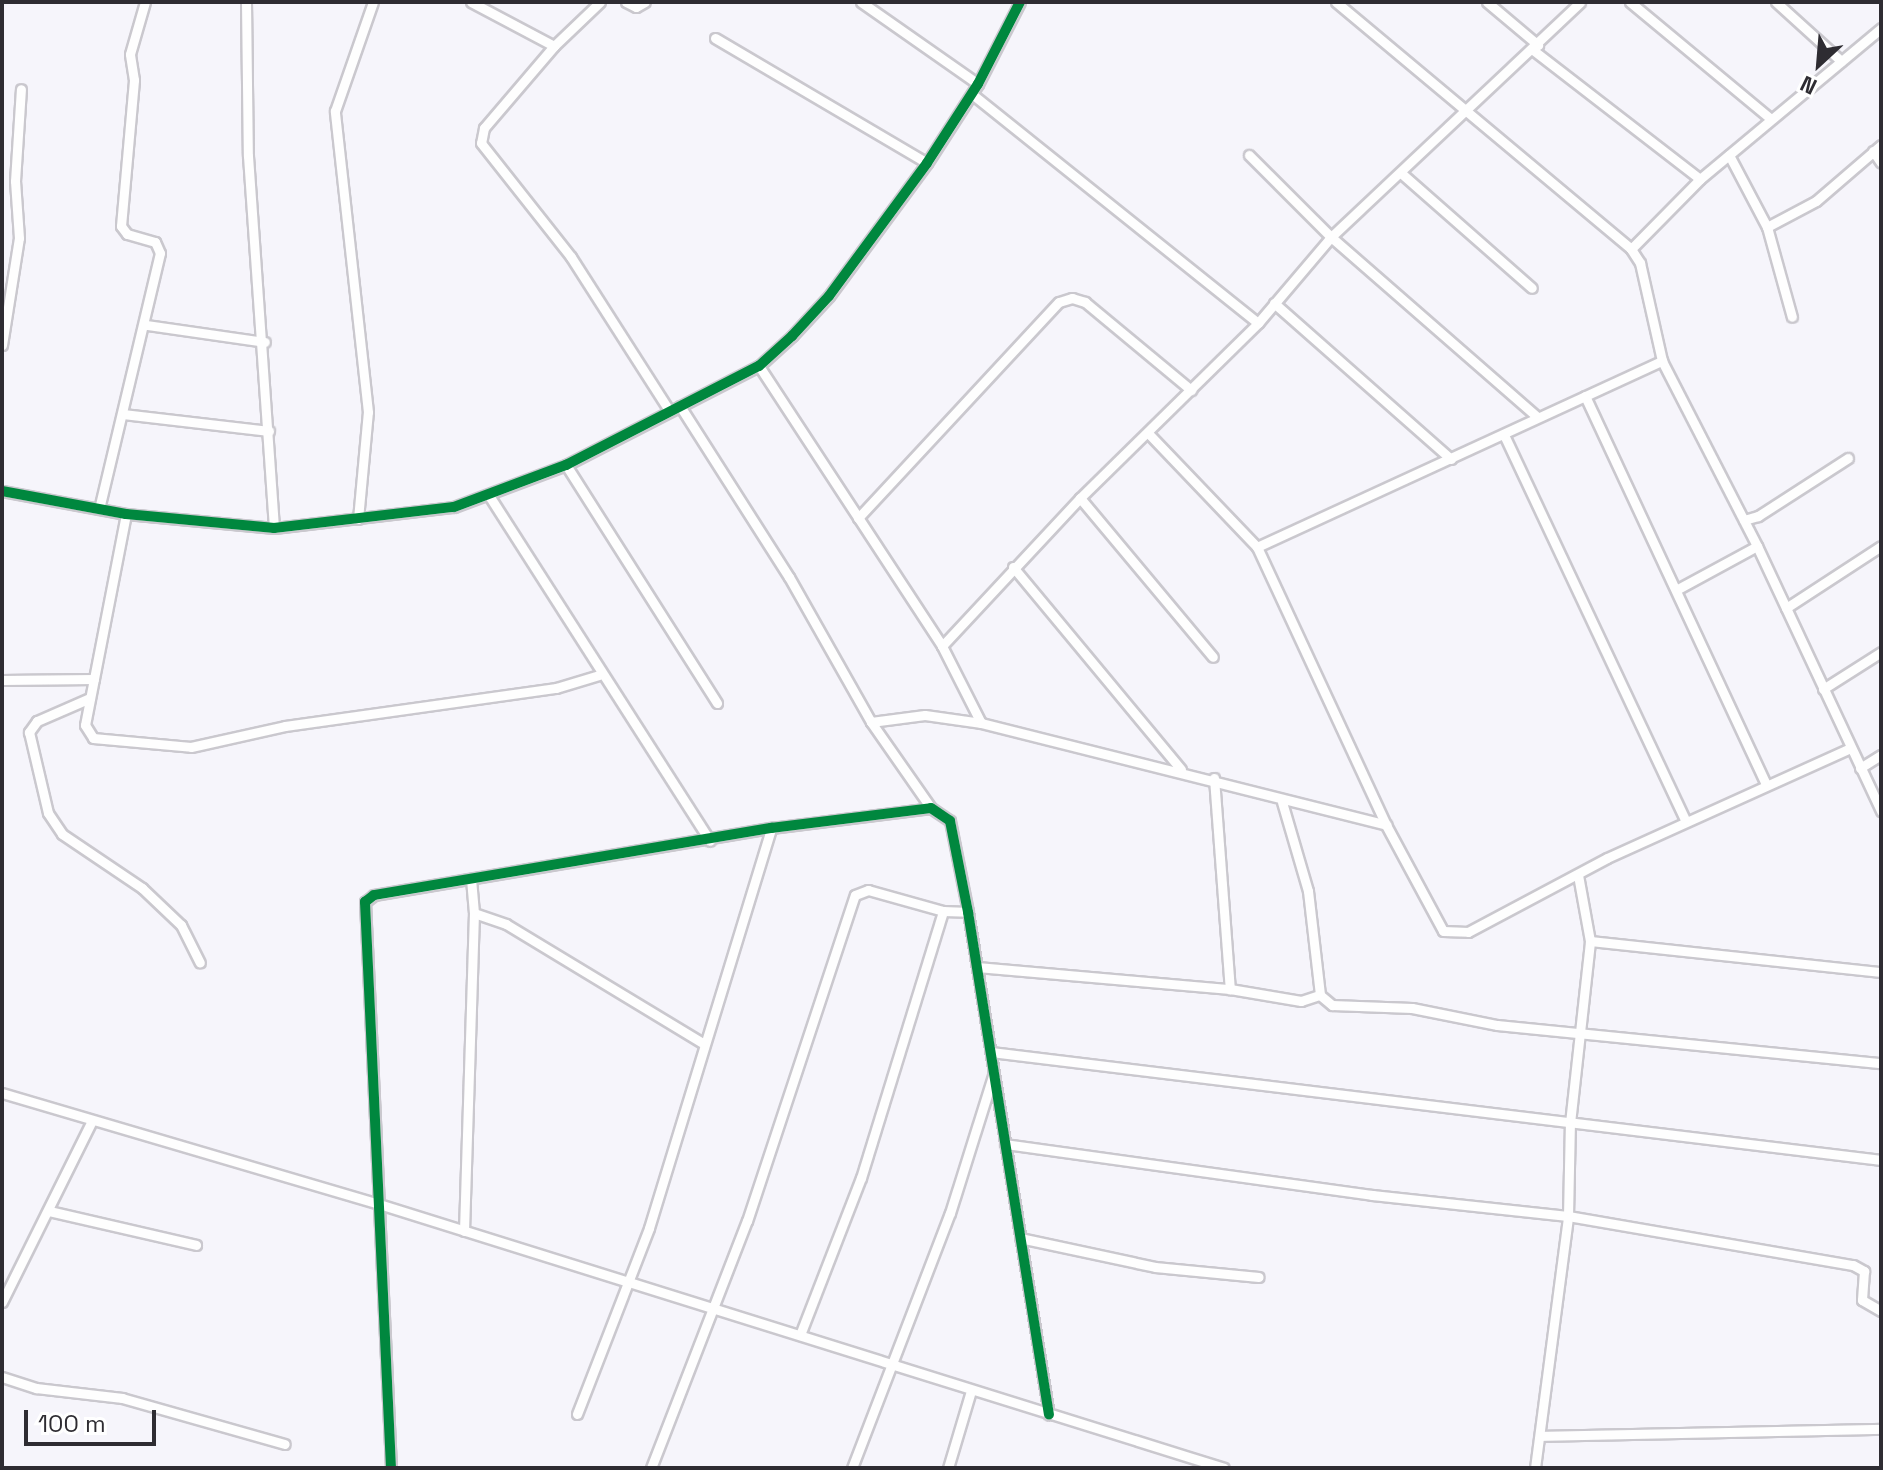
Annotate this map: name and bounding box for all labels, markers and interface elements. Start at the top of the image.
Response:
north arrow [1779,24,1859,104]
text: N [1796,70,1821,101]
scale bar [28,1394,160,1444]
text: 100 m [38,1408,106,1439]

